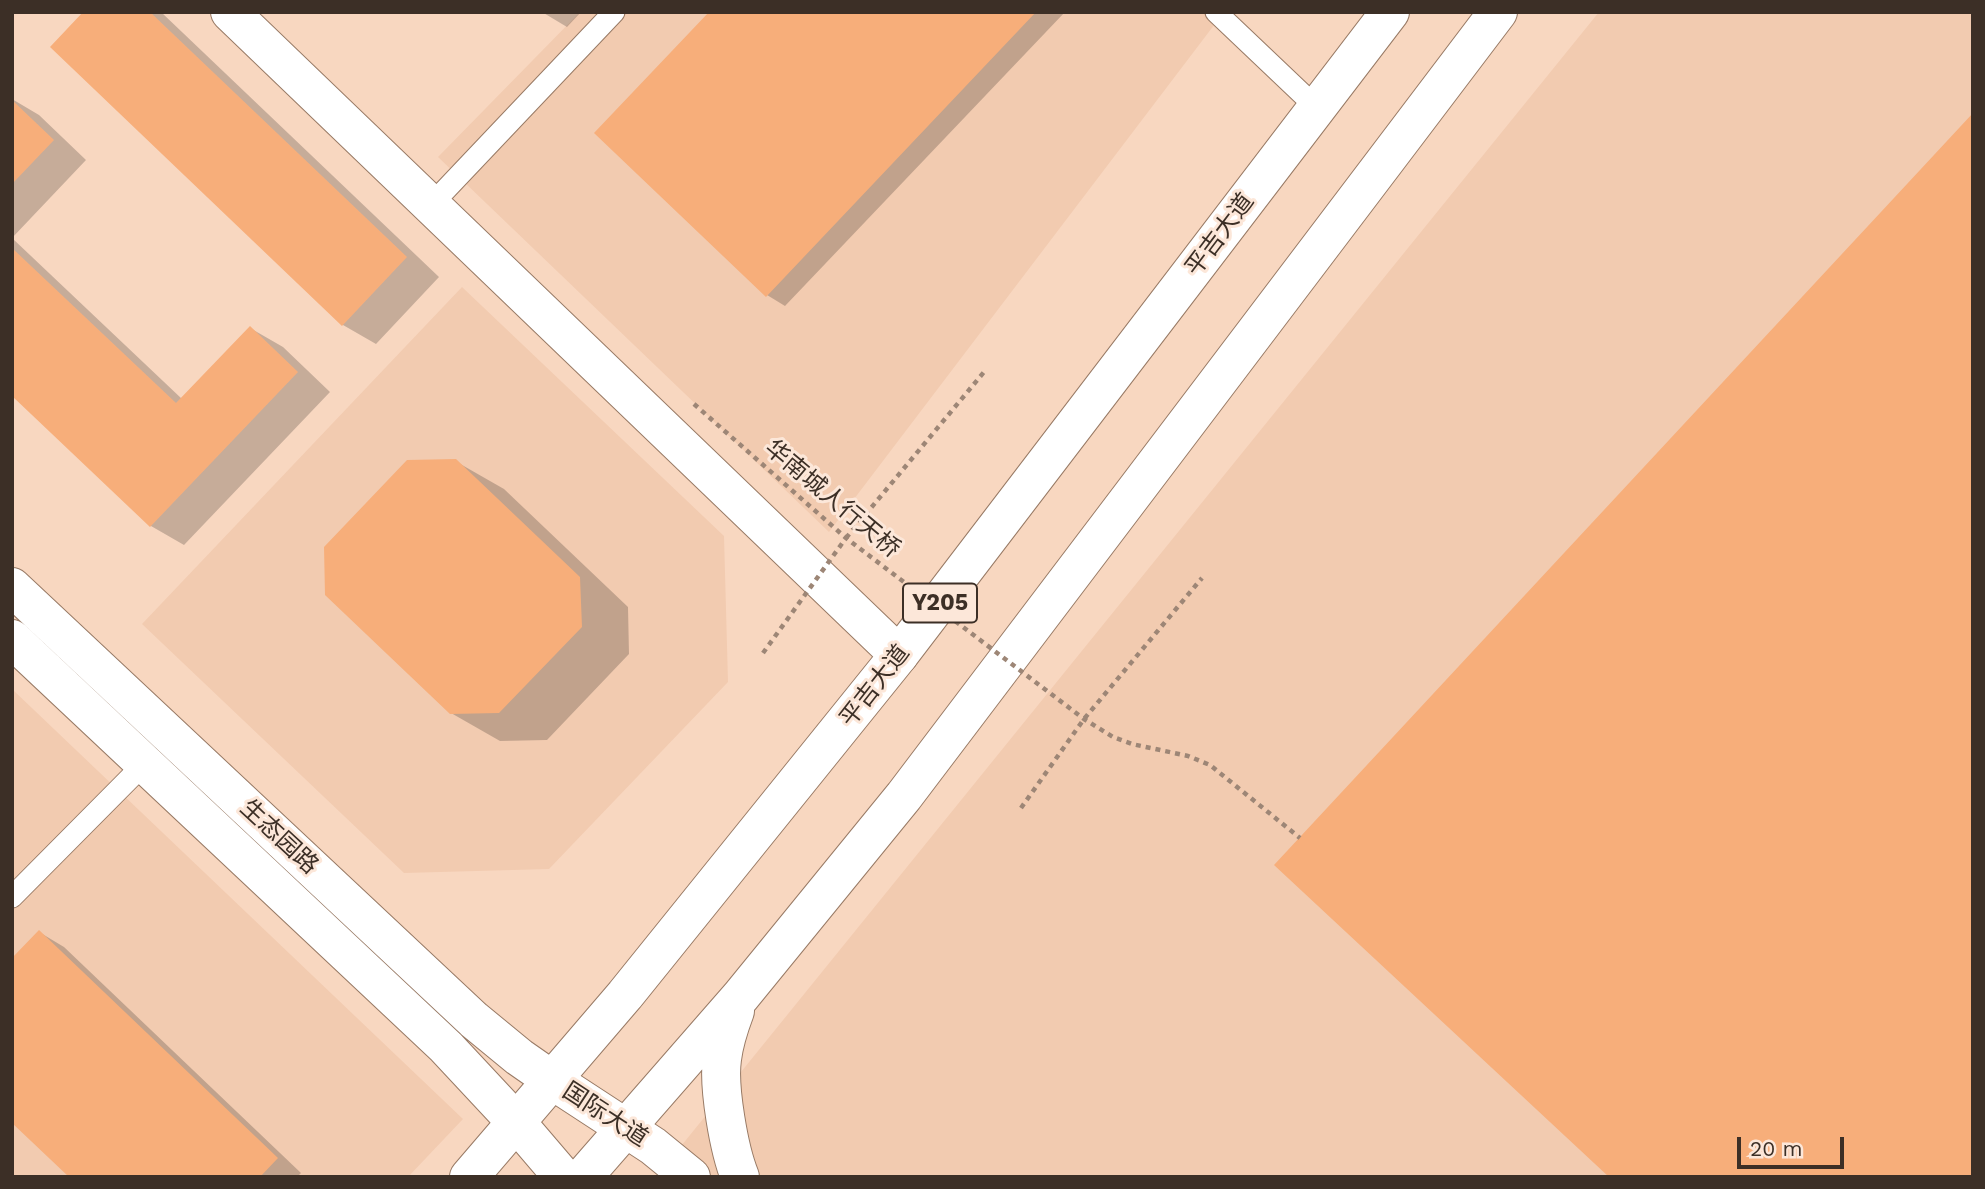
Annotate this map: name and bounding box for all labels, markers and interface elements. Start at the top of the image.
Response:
street label: 平吉大道 [1180,188,1260,282]
street label: 华南城人行天桥 [758,434,906,564]
road number: Y205 [903,583,977,622]
street label: 平吉大道 [834,639,916,733]
street label: 生态园路 [234,794,324,880]
street label: 国际大道 [557,1077,653,1153]
scale bar [1740,1122,1847,1166]
text: 20 m [1750,1136,1802,1161]

